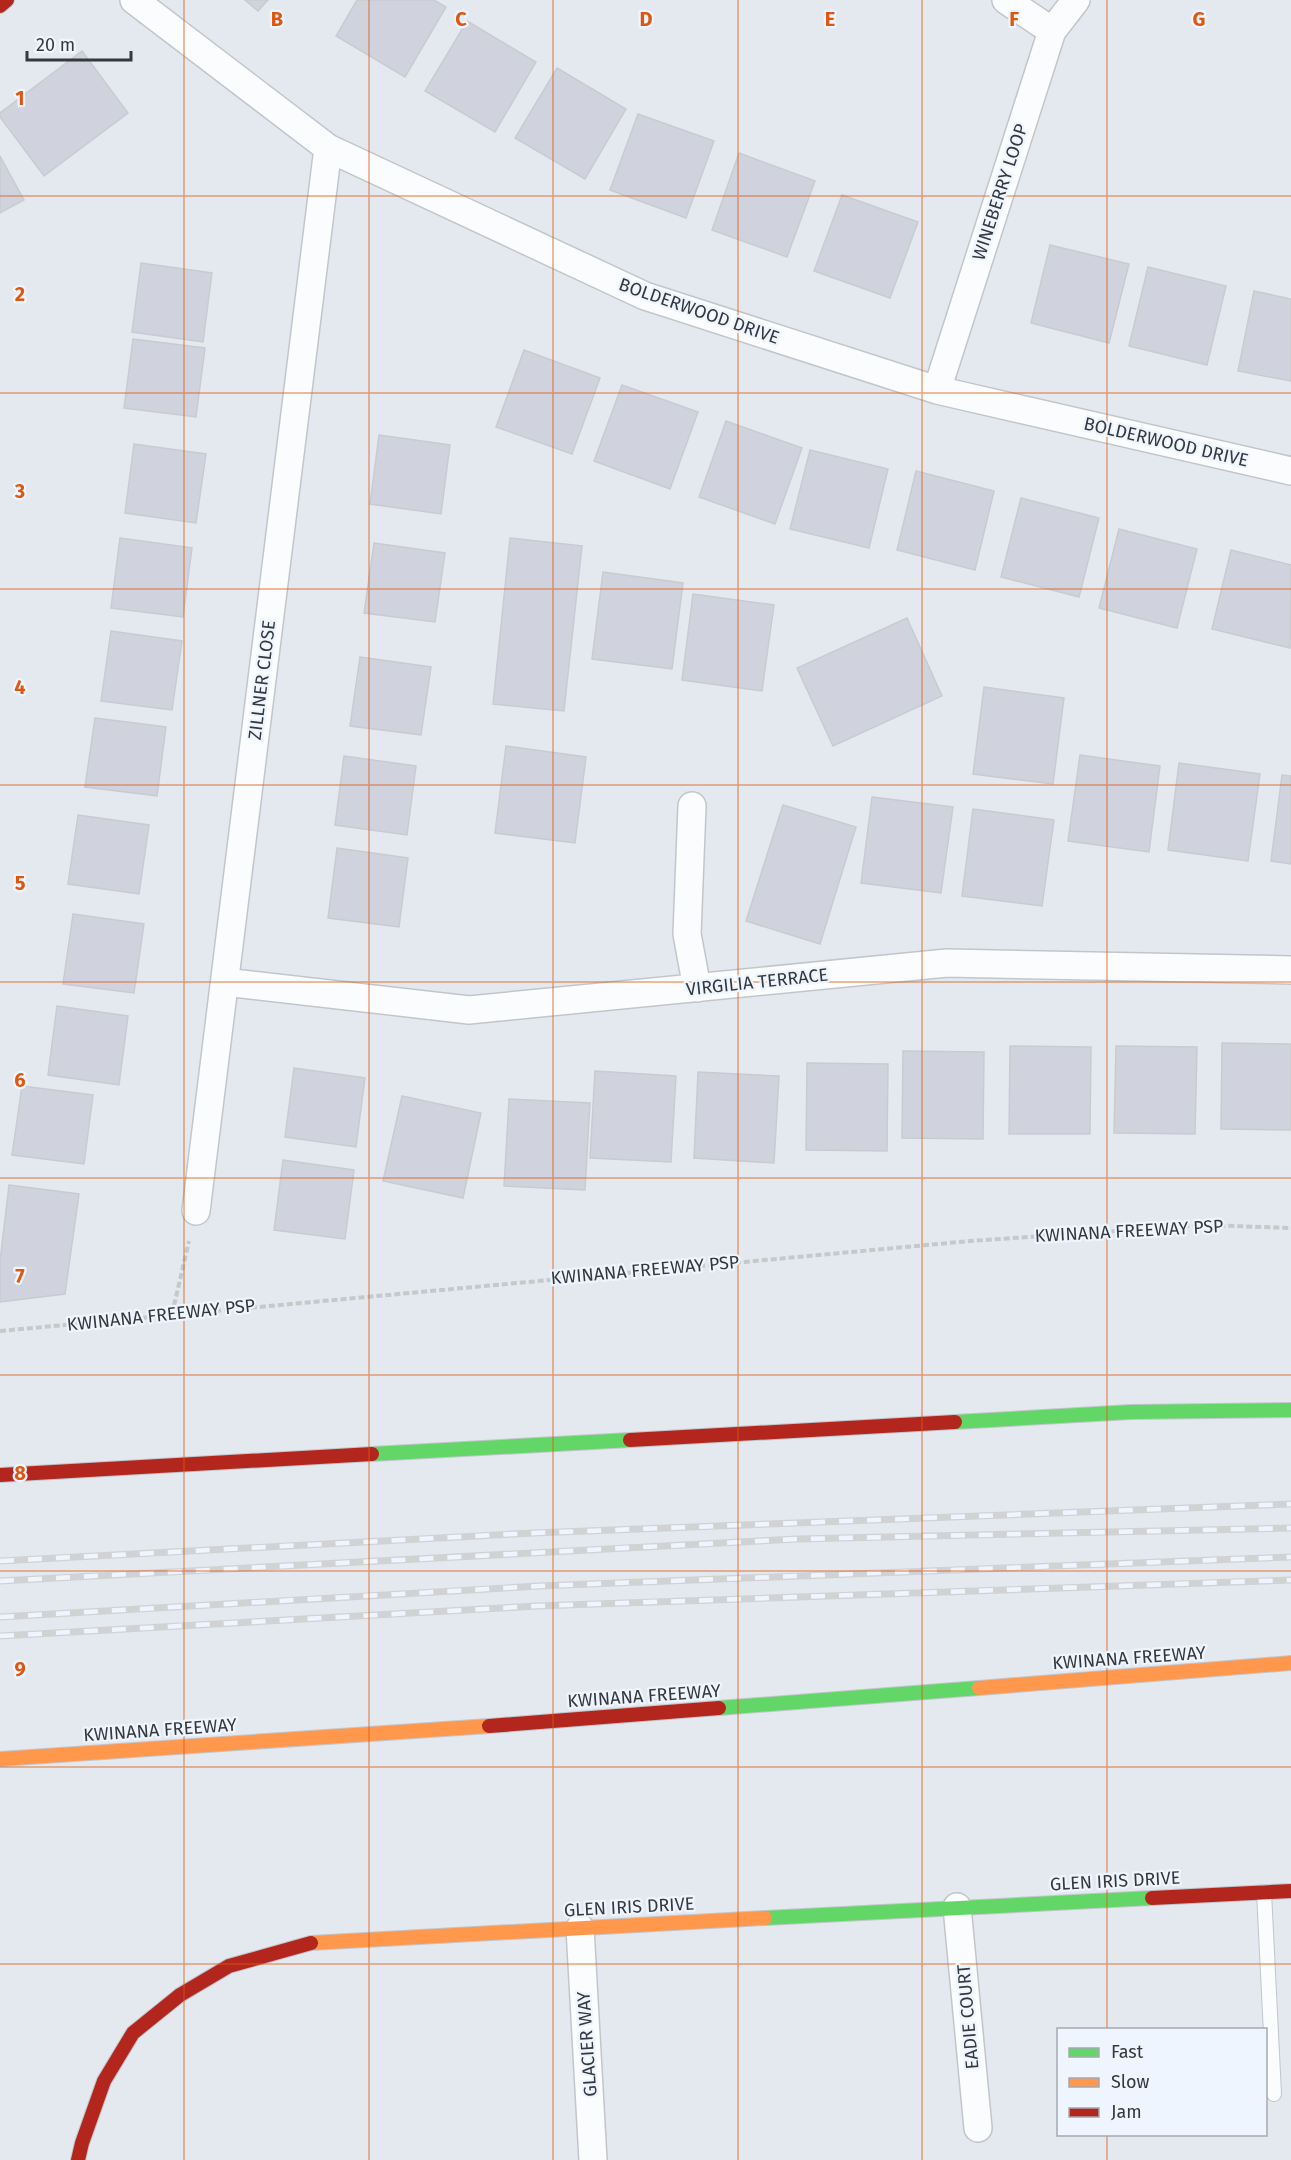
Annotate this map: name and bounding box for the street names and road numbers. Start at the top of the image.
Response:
street label: WINEBERRY LOOP [968,121,1032,263]
street label: BOLDERWOOD DRIVE [616,273,782,349]
street label: BOLDERWOOD DRIVE [1082,412,1250,472]
street label: ZILLNER CLOSE [244,619,280,741]
street label: VIRGILIA TERRACE [685,964,829,1000]
street label: KWINANA FREEWAY PSP [1034,1215,1224,1247]
street label: KWINANA FREEWAY PSP [550,1251,740,1289]
street label: KWINANA FREEWAY PSP [66,1294,256,1336]
street label: KWINANA FREEWAY [1051,1642,1207,1674]
street label: KWINANA FREEWAY [566,1680,722,1712]
street label: KWINANA FREEWAY [82,1714,238,1746]
street label: GLEN IRIS DRIVE [1049,1867,1181,1895]
street label: GLEN IRIS DRIVE [563,1893,695,1921]
street label: EADIE COURT [952,1963,984,2070]
street label: GLACIER WAY [572,1991,602,2097]

